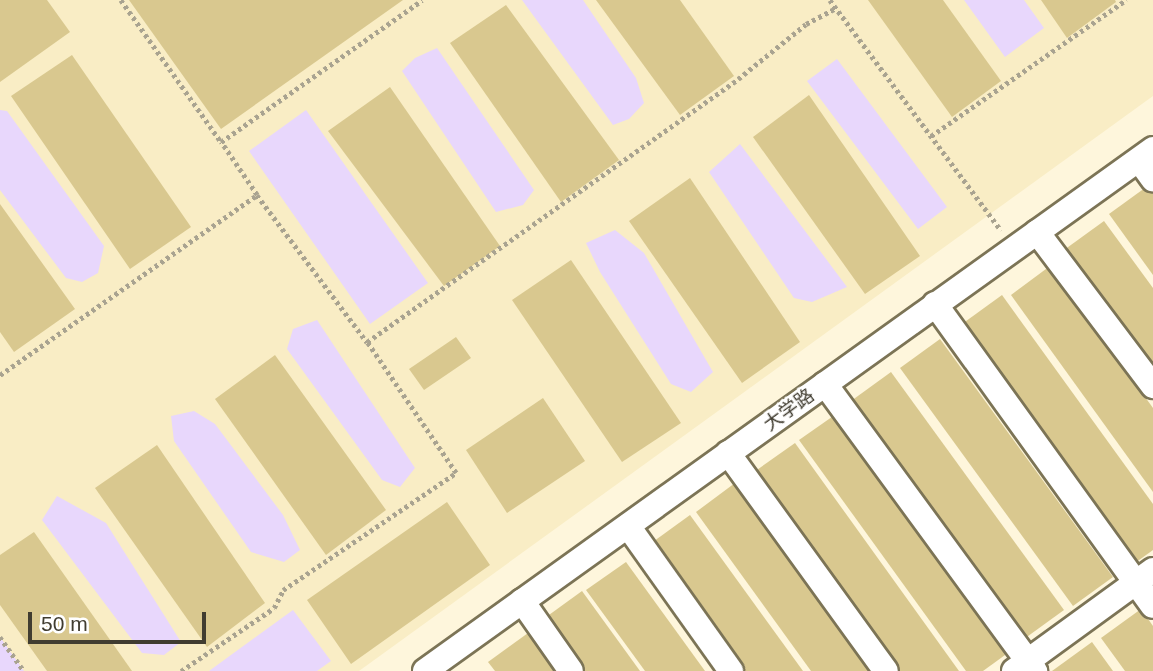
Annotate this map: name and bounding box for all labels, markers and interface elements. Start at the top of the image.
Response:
street label: 大学路 [759,384,819,436]
scale bar [32,598,210,642]
text: 50 m [41,612,88,635]

